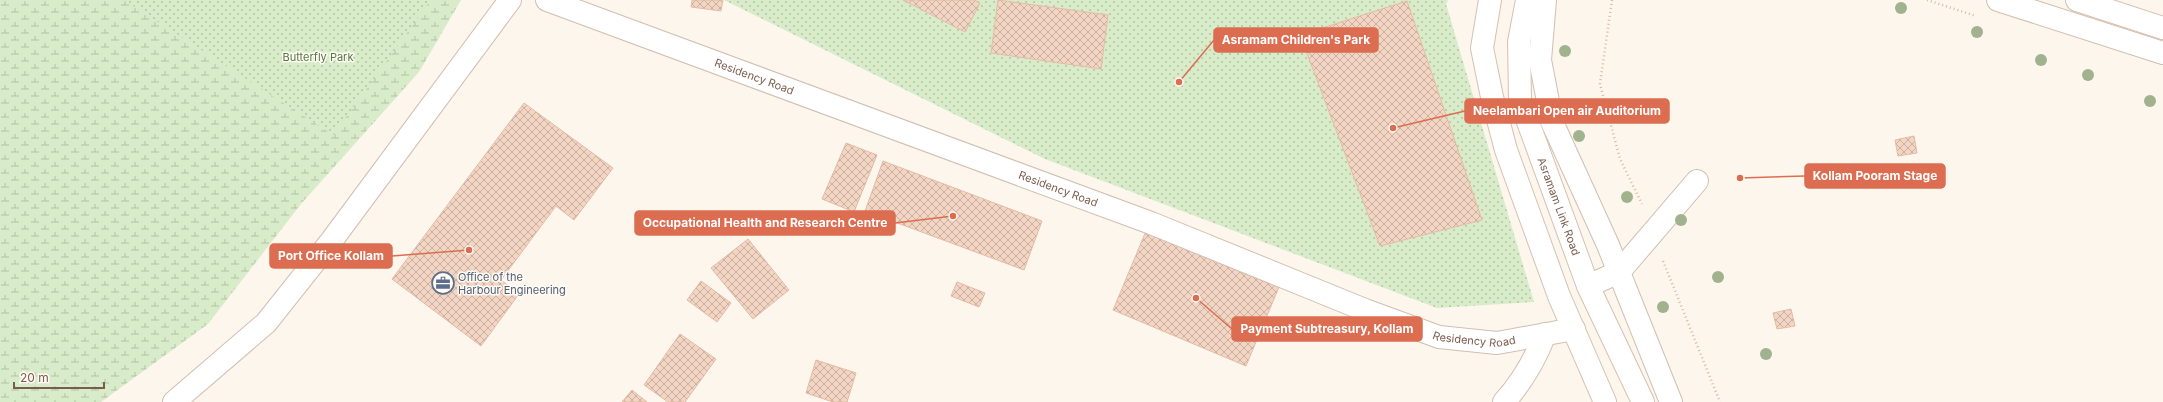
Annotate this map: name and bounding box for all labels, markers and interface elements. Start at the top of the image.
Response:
callout: Asramam Children's Park [1214,28,1378,52]
text: Asramam Children's Park [1222,32,1370,47]
park label: Butterfly Park [283,50,353,64]
street label: Residency Road [713,56,796,98]
callout: Neelambari Open air Auditorium [1465,99,1669,123]
text: Neelambari Open air Auditorium [1473,103,1661,118]
street label: Asramam Link Road [1535,155,1583,257]
callout: Kollam Pooram Stage [1805,164,1945,188]
street label: Residency Road [1017,168,1100,210]
text: Kollam Pooram Stage [1813,168,1937,183]
callout: Occupational Health and Research Centre [635,211,895,235]
text: Occupational Health and Research Centre [643,215,887,230]
callout: Port Office Kollam [270,244,392,268]
text: Port Office Kollam [278,248,384,263]
office icon: Office of the Harbour Engineering [430,270,456,296]
place label: Office of the Harbour Engineering [458,270,566,297]
callout: Payment Subtreasury, Kollam [1232,317,1422,341]
text: Payment Subtreasury, Kollam [1241,321,1414,336]
street label: Residency Road [1431,328,1517,350]
scale bar [14,364,104,390]
text: 20 m [20,370,49,385]

